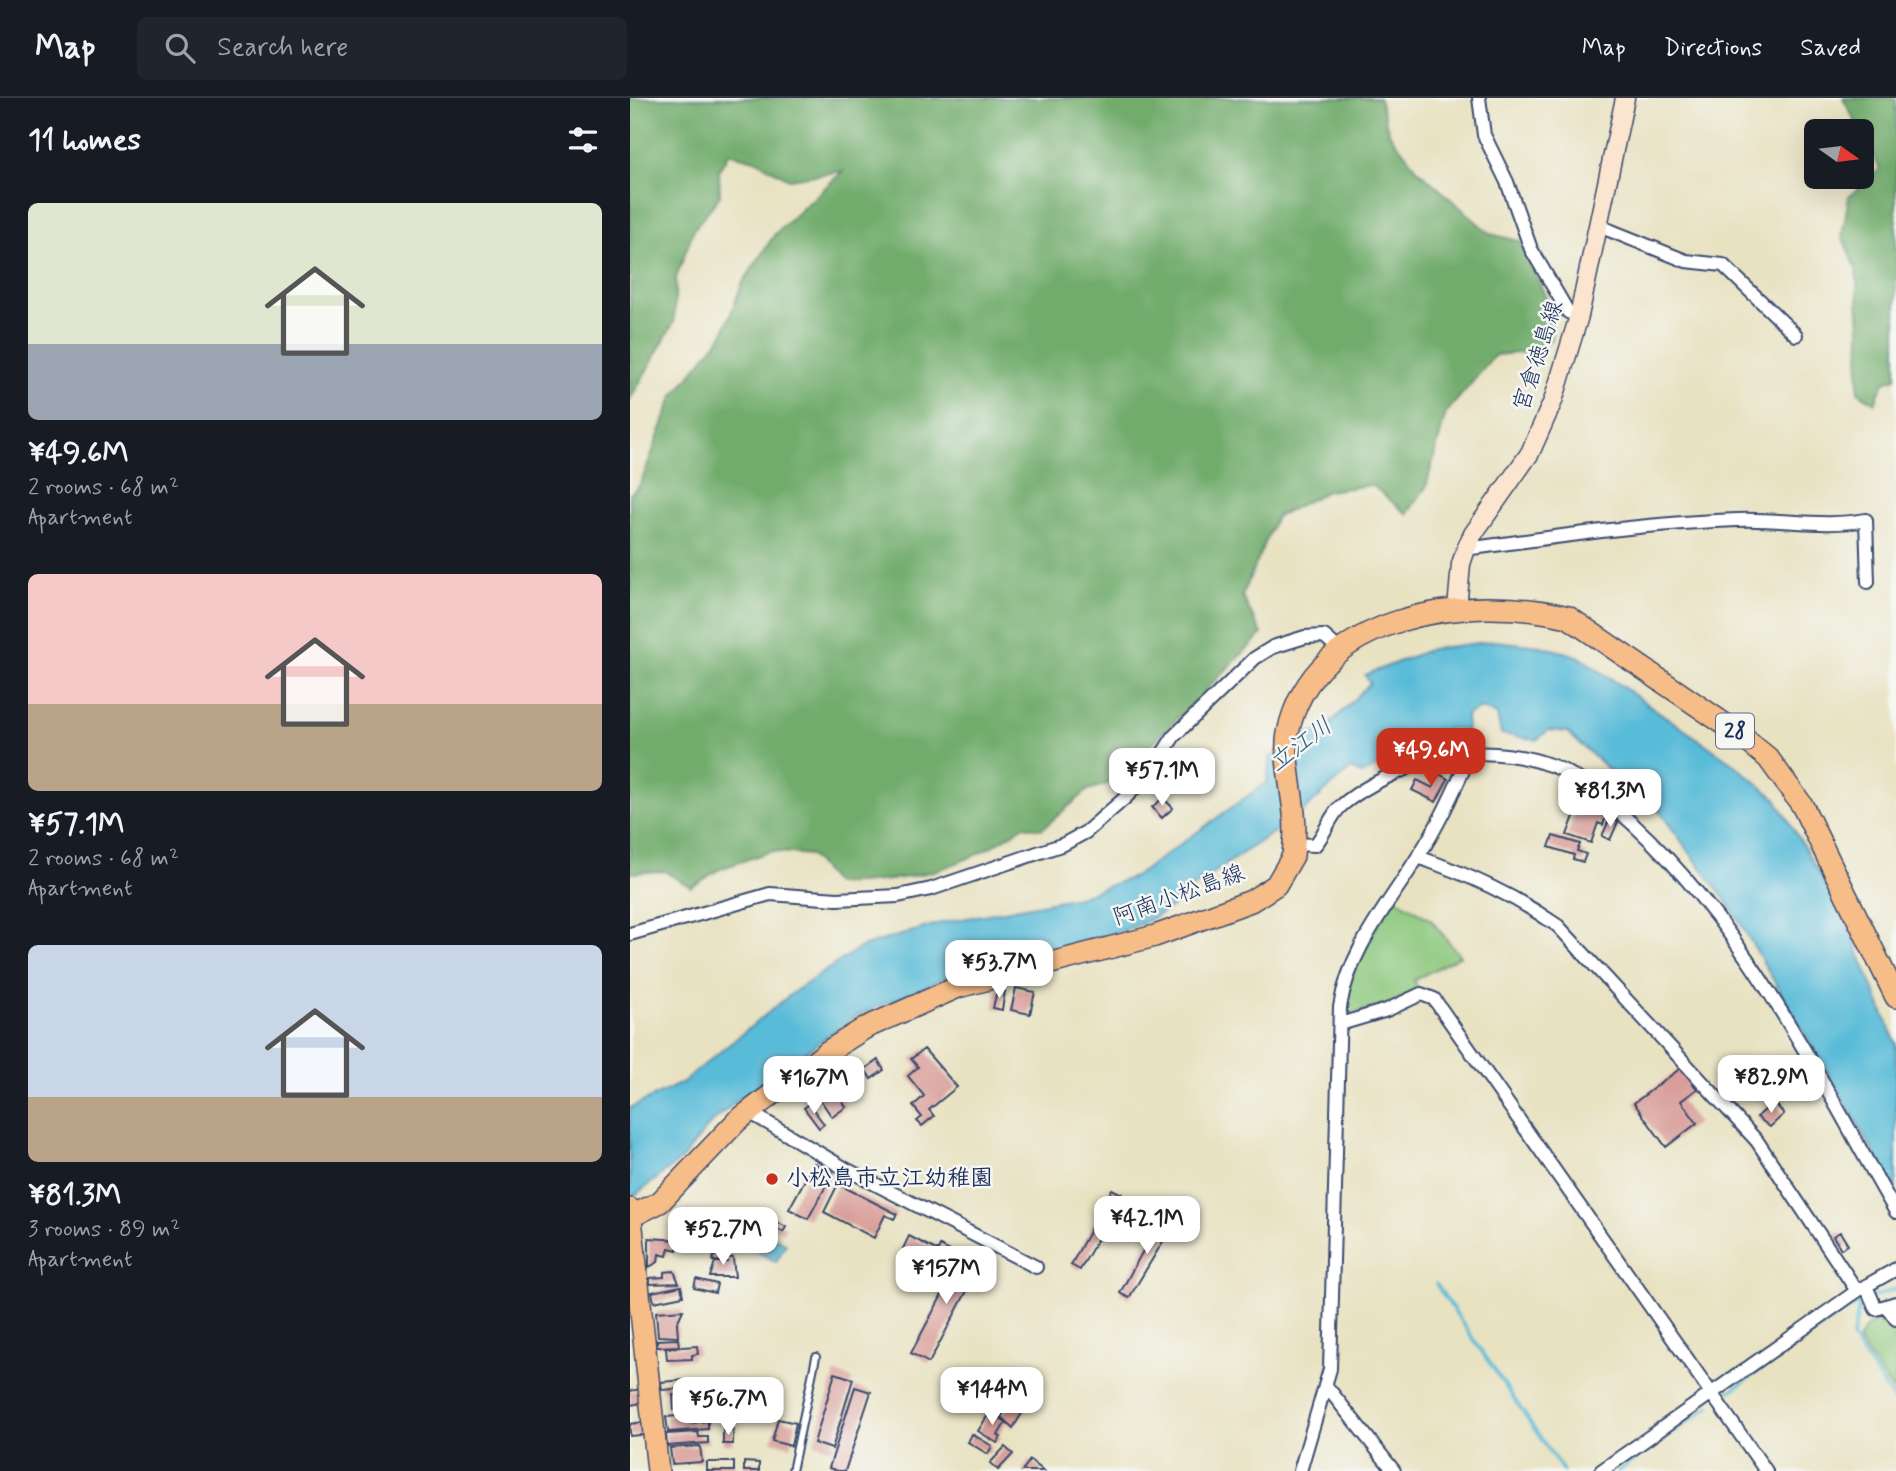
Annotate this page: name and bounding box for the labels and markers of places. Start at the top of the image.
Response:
pin: ¥49.6M [1374,728,1488,788]
pin: ¥57.1M [1105,748,1219,808]
pin: ¥81.3M [1553,770,1667,829]
pin: ¥53.7M [942,940,1056,1000]
pin: ¥167M [765,1056,863,1116]
pin: ¥82.9M [1714,1056,1828,1115]
place label: 小松島市立江幼稚園 [786,1164,993,1194]
marker: 小松島市立江幼稚園 [764,1171,780,1187]
pin: ¥42.1M [1090,1196,1204,1256]
pin: ¥52.7M [666,1208,780,1267]
pin: ¥157M [897,1246,995,1306]
pin: ¥144M [943,1368,1041,1427]
pin: ¥56.7M [671,1378,785,1437]

